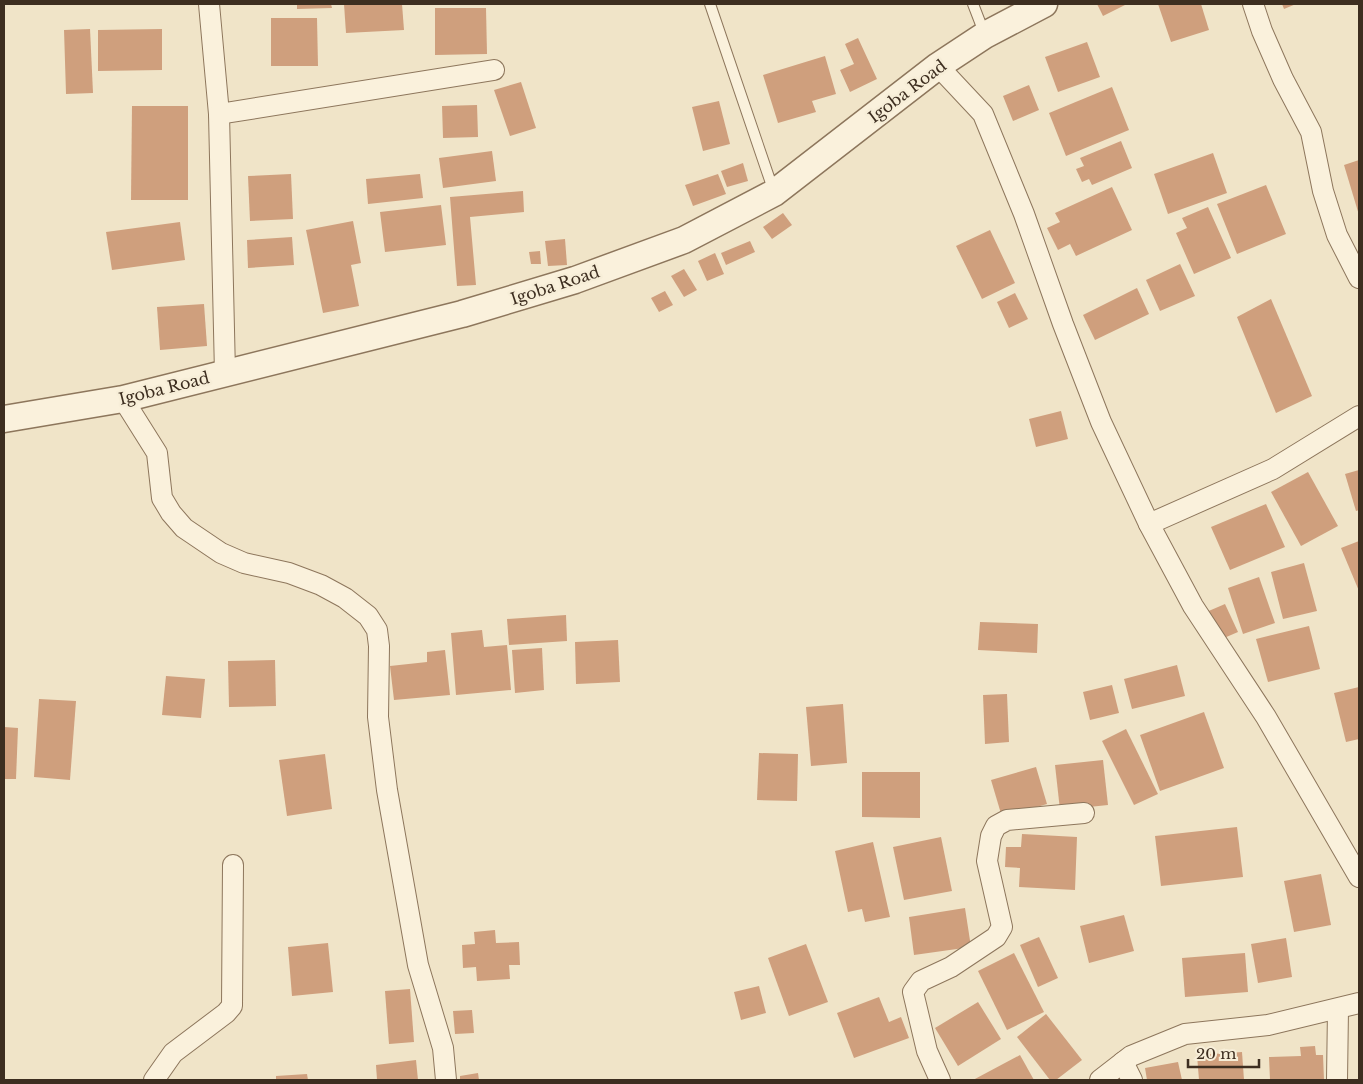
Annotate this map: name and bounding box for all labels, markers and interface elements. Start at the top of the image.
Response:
street label: Igoba Road [864,55,950,127]
street label: Igoba Road [508,261,602,309]
street label: Igoba Road [117,367,212,409]
scale bar [1188,1036,1259,1068]
text: 20 m [1196,1044,1236,1063]

